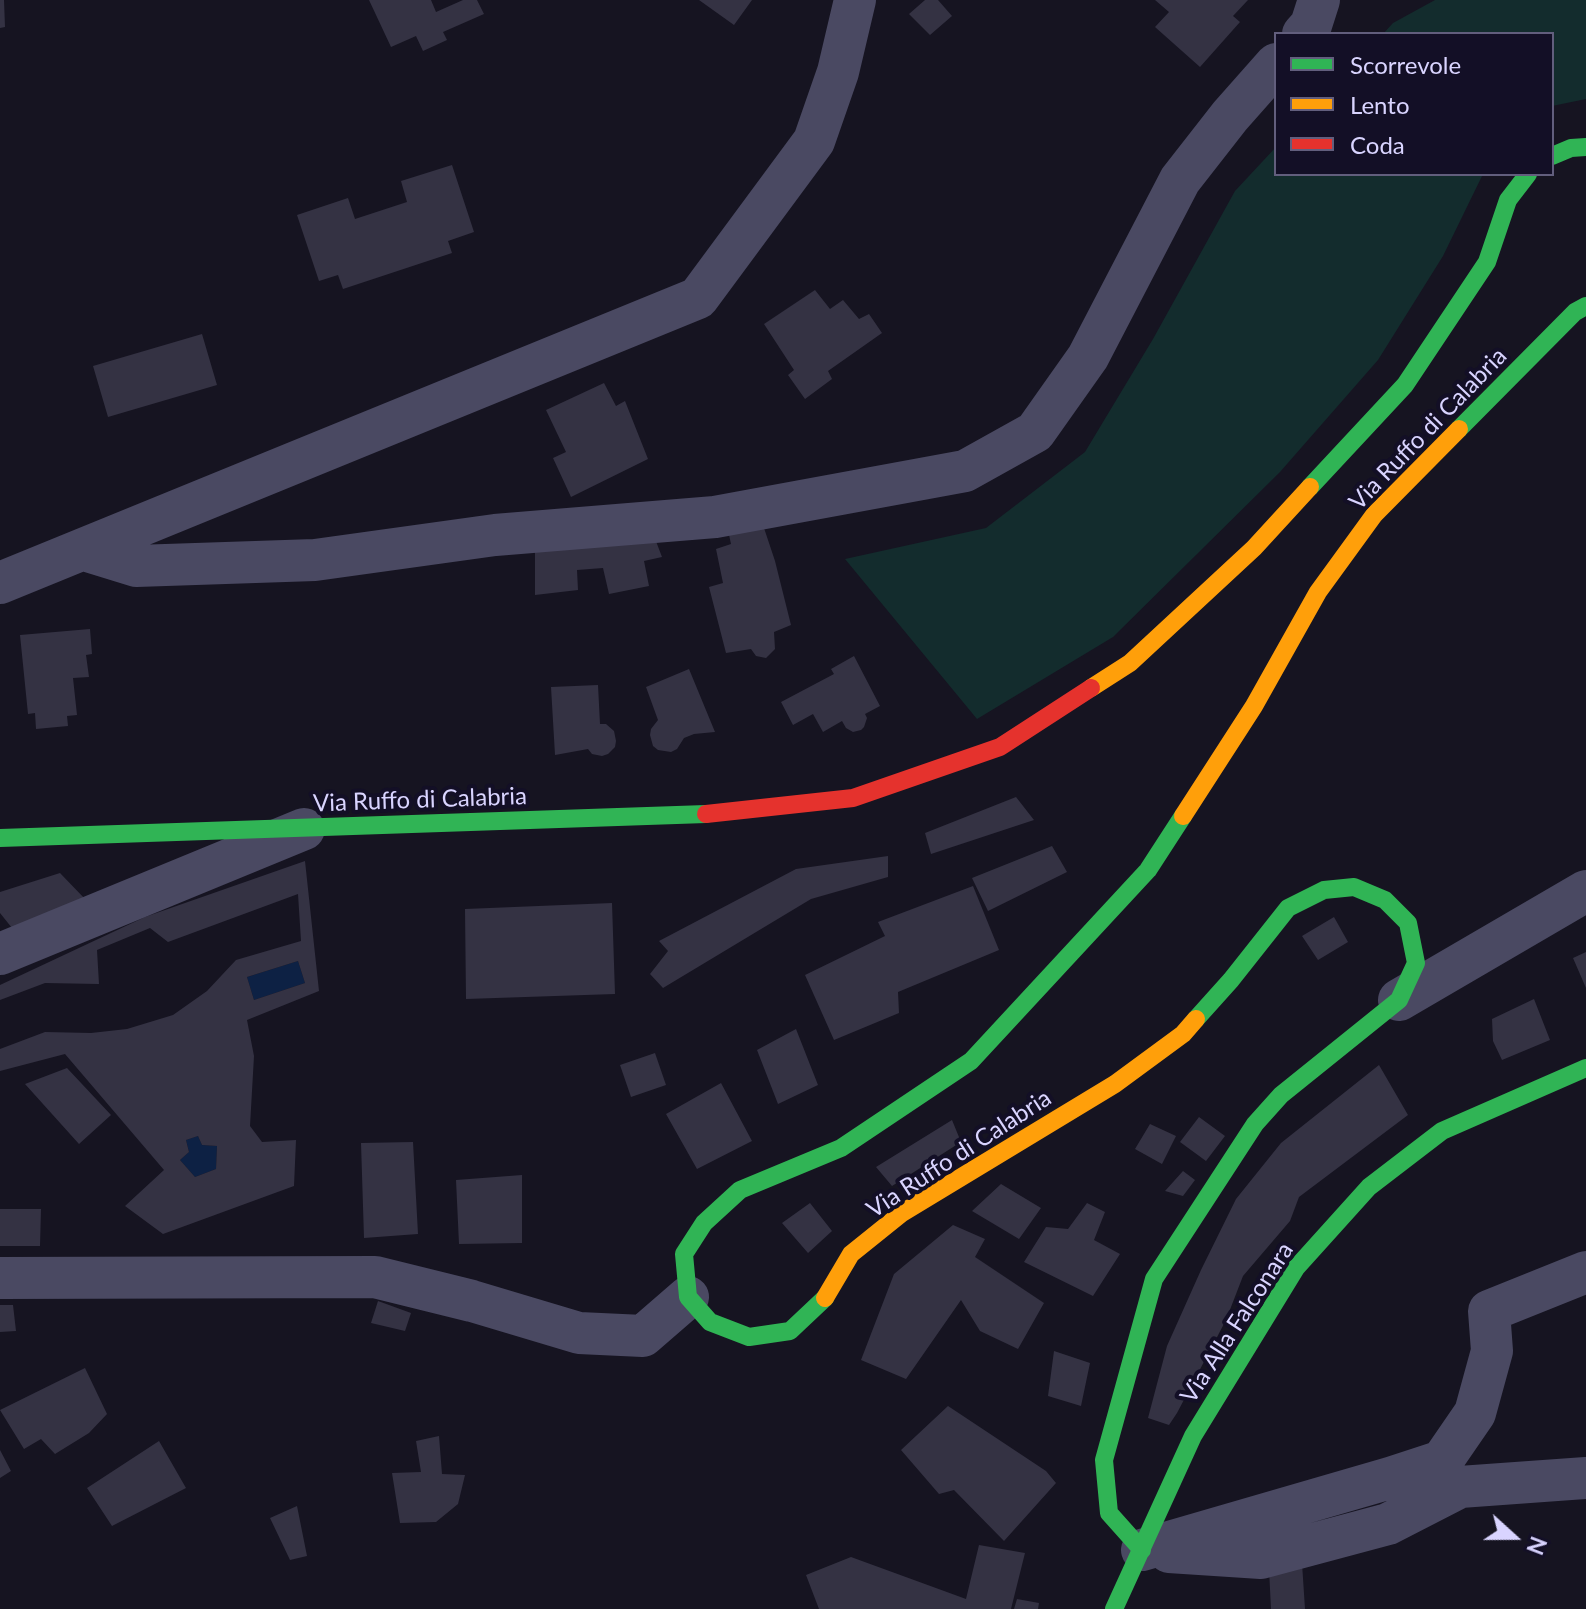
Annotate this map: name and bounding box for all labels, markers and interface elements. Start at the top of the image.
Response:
legend [1274,32,1554,176]
text: Scorrevole [1350,50,1461,79]
text: Lento [1350,90,1410,119]
text: Coda [1350,130,1405,159]
street label: Via Ruffo di Calabria [1343,342,1513,516]
street label: Via Ruffo di Calabria [313,782,527,818]
street label: Via Ruffo di Calabria [861,1084,1057,1224]
street label: Via Alla Falconara [1174,1237,1300,1409]
north arrow [1474,1497,1554,1577]
text: N [1521,1533,1553,1559]

